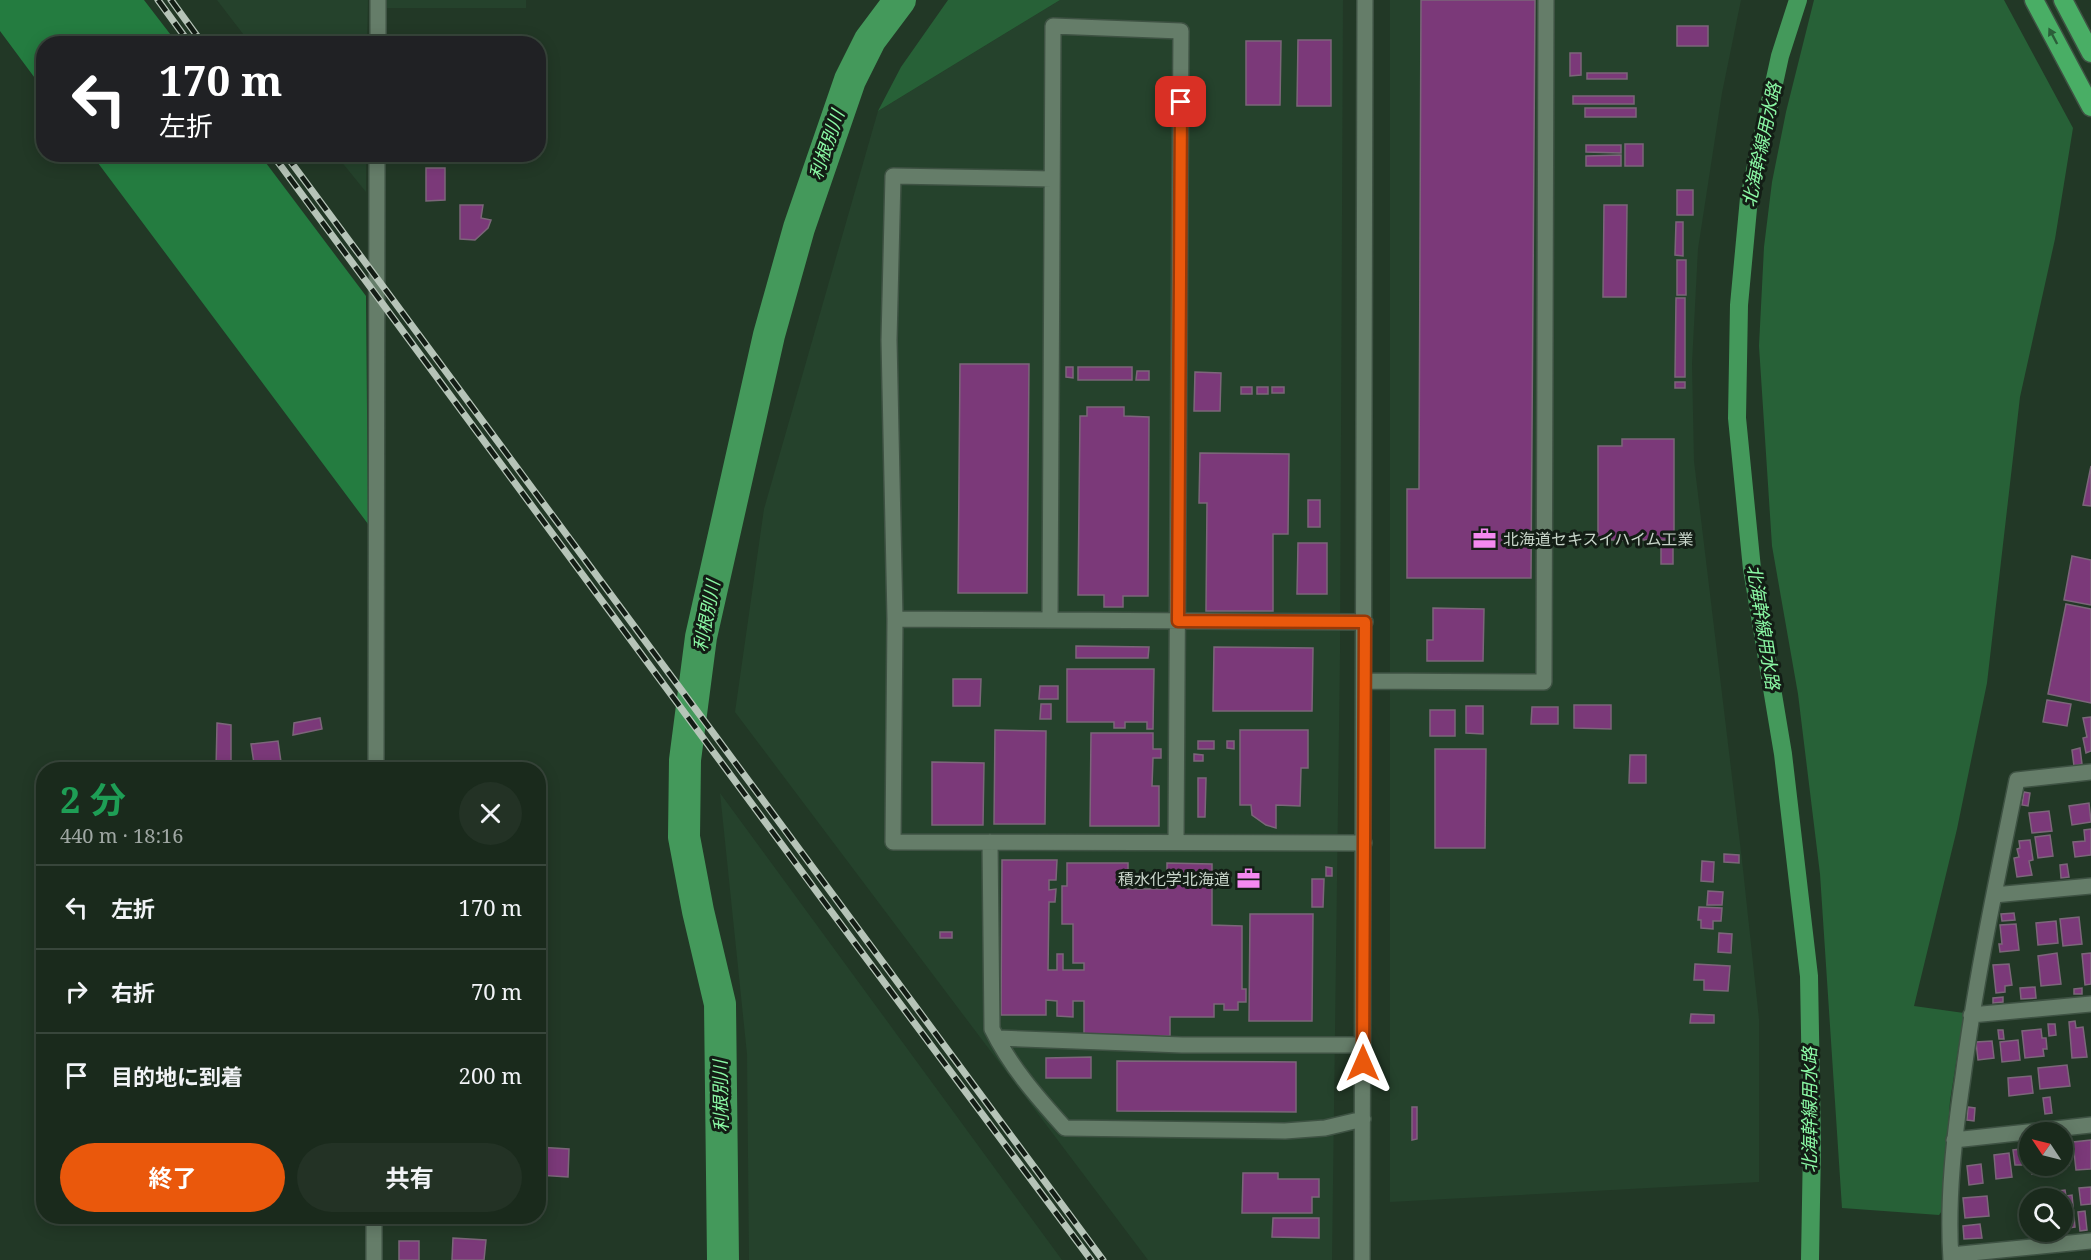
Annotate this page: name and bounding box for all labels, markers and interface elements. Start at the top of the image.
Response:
one-way arrow [2048,27,2058,44]
text: 170 m [159,51,283,108]
icon: left [60,60,138,138]
pin [1155,76,1206,127]
water label: 北海幹線用水路 [1736,79,1786,209]
icon: arrive [1164,85,1197,118]
water label: 利根別川 [803,105,850,183]
text: 左折 [159,107,213,144]
office icon: 北海道セキスイハイム工業 [1472,526,1498,552]
place label: 北海道セキスイハイム工業 [1503,528,1694,550]
water label: 北海幹線用水路 [1742,563,1786,693]
water label: 利根別川 [687,576,725,653]
text: 2 分 [60,775,126,824]
button: close [459,782,522,845]
text: 440 m · 18:16 [60,822,183,849]
office icon: 積水化学北海道 [1235,866,1261,892]
place label: 積水化学北海道 [1118,868,1230,890]
icon: left [60,891,93,924]
text: 170 m [459,892,522,922]
text: 左折 [111,893,155,923]
icon: right [60,975,93,1008]
text: 70 m [471,976,522,1006]
text: 右折 [111,977,155,1007]
position arrow [1331,1031,1395,1095]
water label: 北海幹線用水路 [1797,1045,1821,1173]
water label: 利根別川 [707,1058,733,1132]
icon: arrive [60,1059,93,1092]
text: 200 m [459,1060,522,1090]
text: 目的地に到着 [111,1061,243,1091]
north arrow [2019,1122,2073,1176]
map controls [2019,1122,2073,1242]
button: 終了 [60,1143,285,1212]
button: 共有 [297,1143,522,1212]
button: search [2019,1188,2073,1242]

